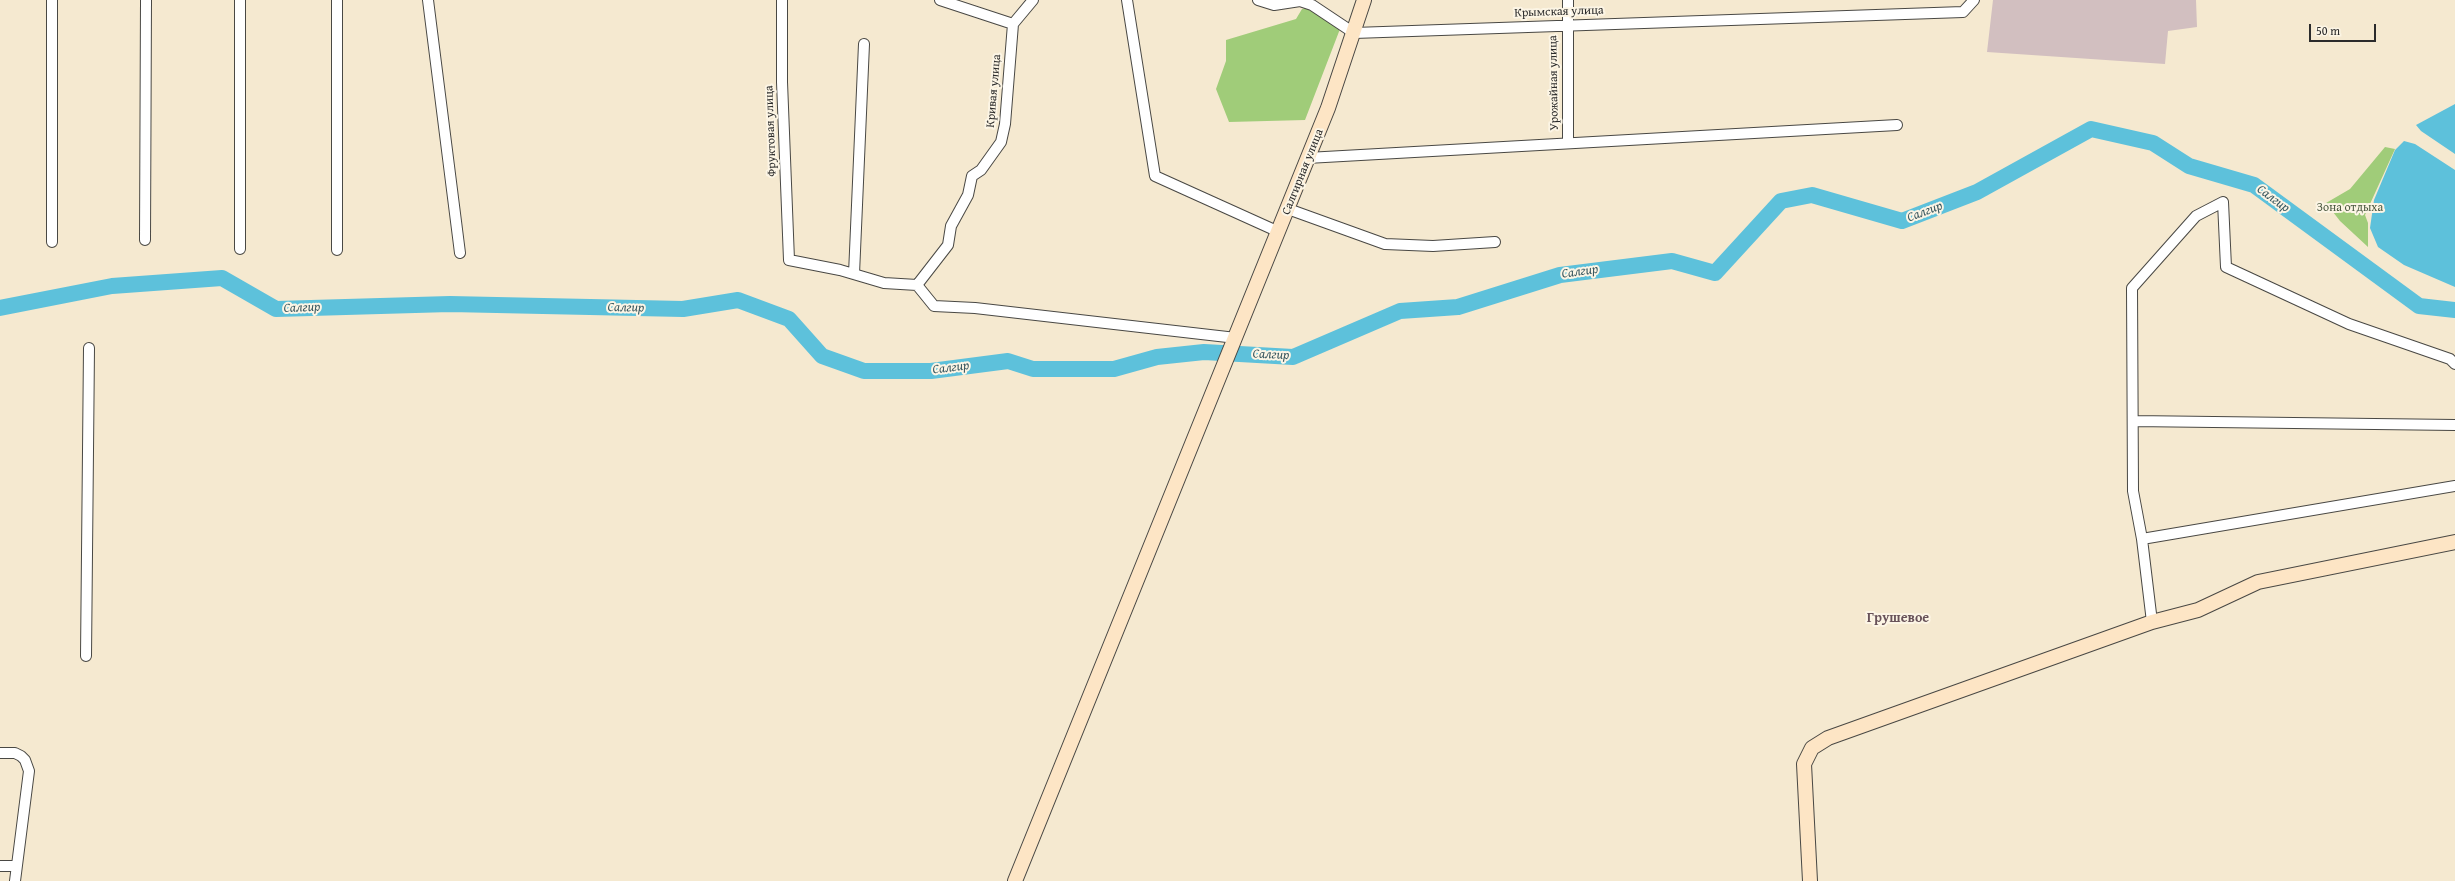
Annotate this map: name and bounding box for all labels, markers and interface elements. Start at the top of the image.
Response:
street label: Крымская улица [1514,3,1604,21]
scale bar [2311,16,2378,42]
text: 50 m [2316,22,2340,39]
street label: Урожайная улица [1546,35,1562,131]
street label: Кривая улица [984,54,1004,128]
street label: Фруктовая улица [762,85,780,177]
street label: Салгирная улица [1279,127,1327,217]
water label: Салгир [2254,182,2292,216]
water label: Салгир [1905,198,1945,226]
park label: Зона отдыха [2317,201,2383,215]
water label: Салгир [1561,262,1599,282]
water label: Салгир [283,300,321,316]
water label: Салгир [607,300,645,316]
water label: Салгир [1252,347,1290,363]
water label: Салгир [932,358,970,378]
district label: Грушевое [1867,610,1929,626]

